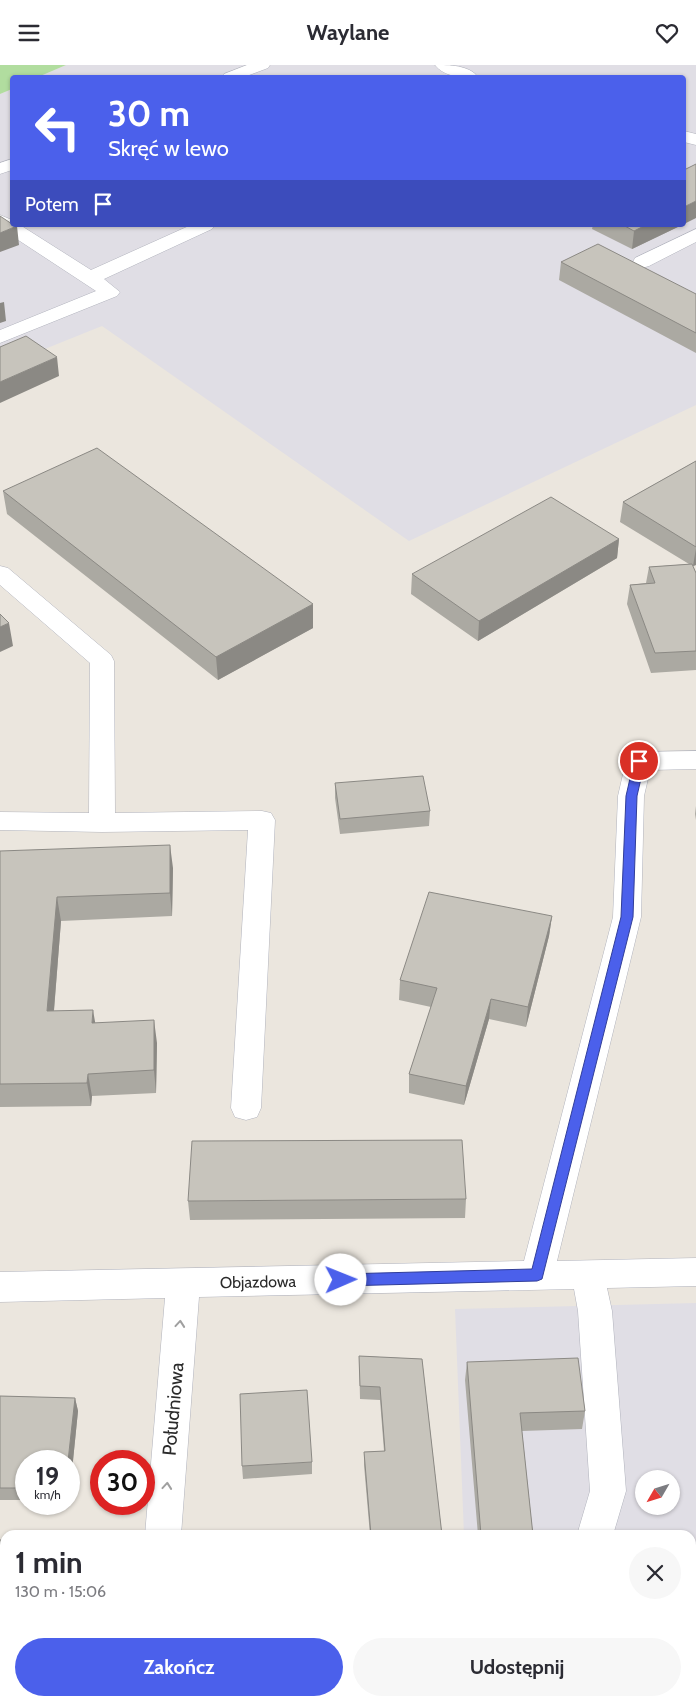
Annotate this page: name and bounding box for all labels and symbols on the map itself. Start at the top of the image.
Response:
pin [618,740,660,782]
position arrow [314,1253,366,1305]
street label: Objazdowa [220,1272,297,1292]
one-way arrow [175,1320,186,1328]
street label: Południowa [157,1361,189,1457]
speed limit sign: 30 [90,1450,155,1515]
north arrow [635,1470,680,1515]
one-way arrow [161,1482,172,1490]

